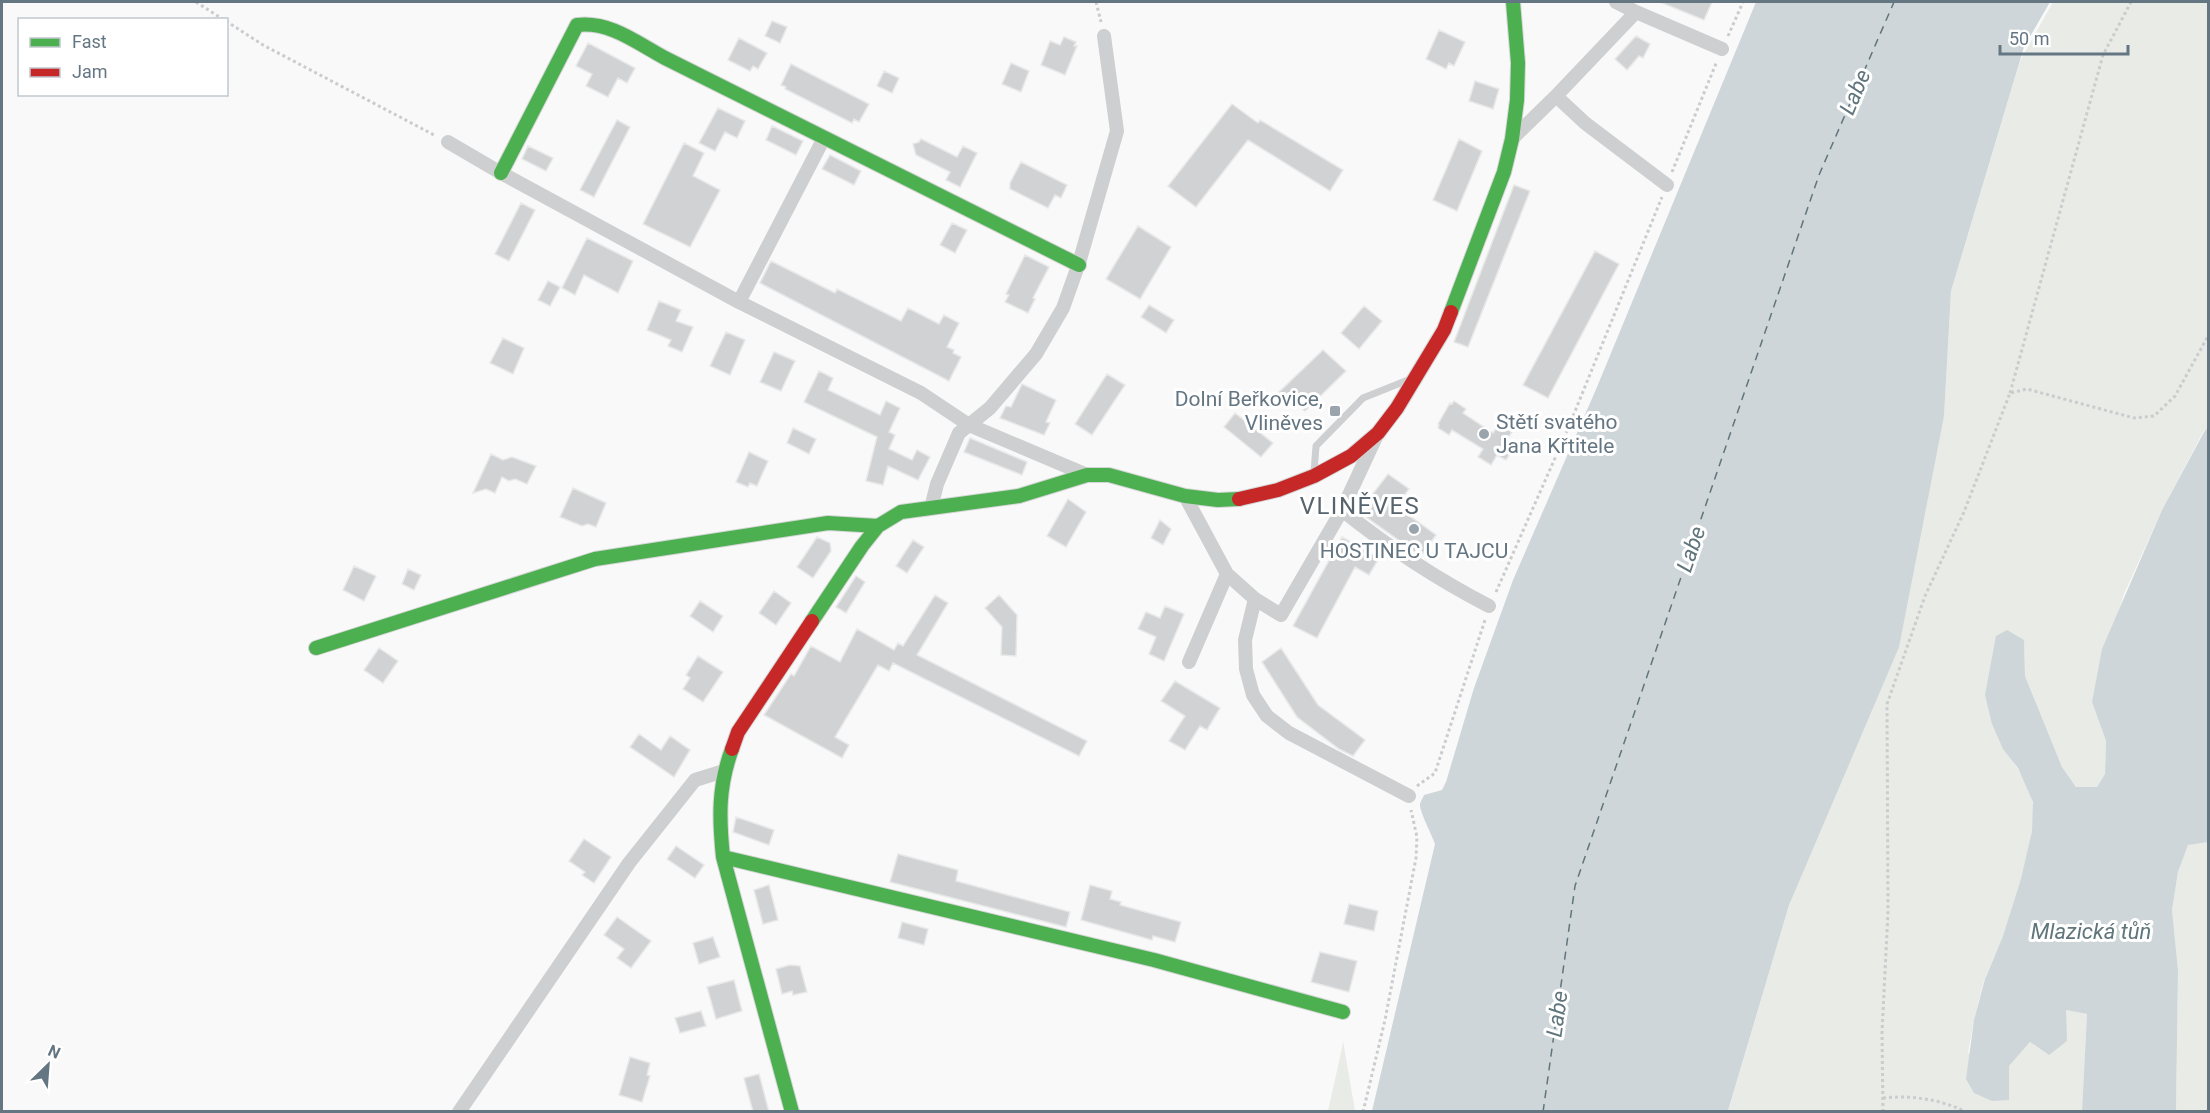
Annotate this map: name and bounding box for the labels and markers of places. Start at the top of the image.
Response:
place label: Dolní Beřkovice, Vliněves [1175,387,1323,435]
marker: Dolní Beřkovice, Vliněves [1328,404,1342,418]
place label: Stětí svatého Jana Křtitele [1496,410,1618,458]
marker: Stětí svatého Jana Křtitele [1477,427,1491,441]
marker: HOSTINEC U TAJCU [1407,522,1421,536]
place label: HOSTINEC U TAJCU [1320,539,1508,563]

